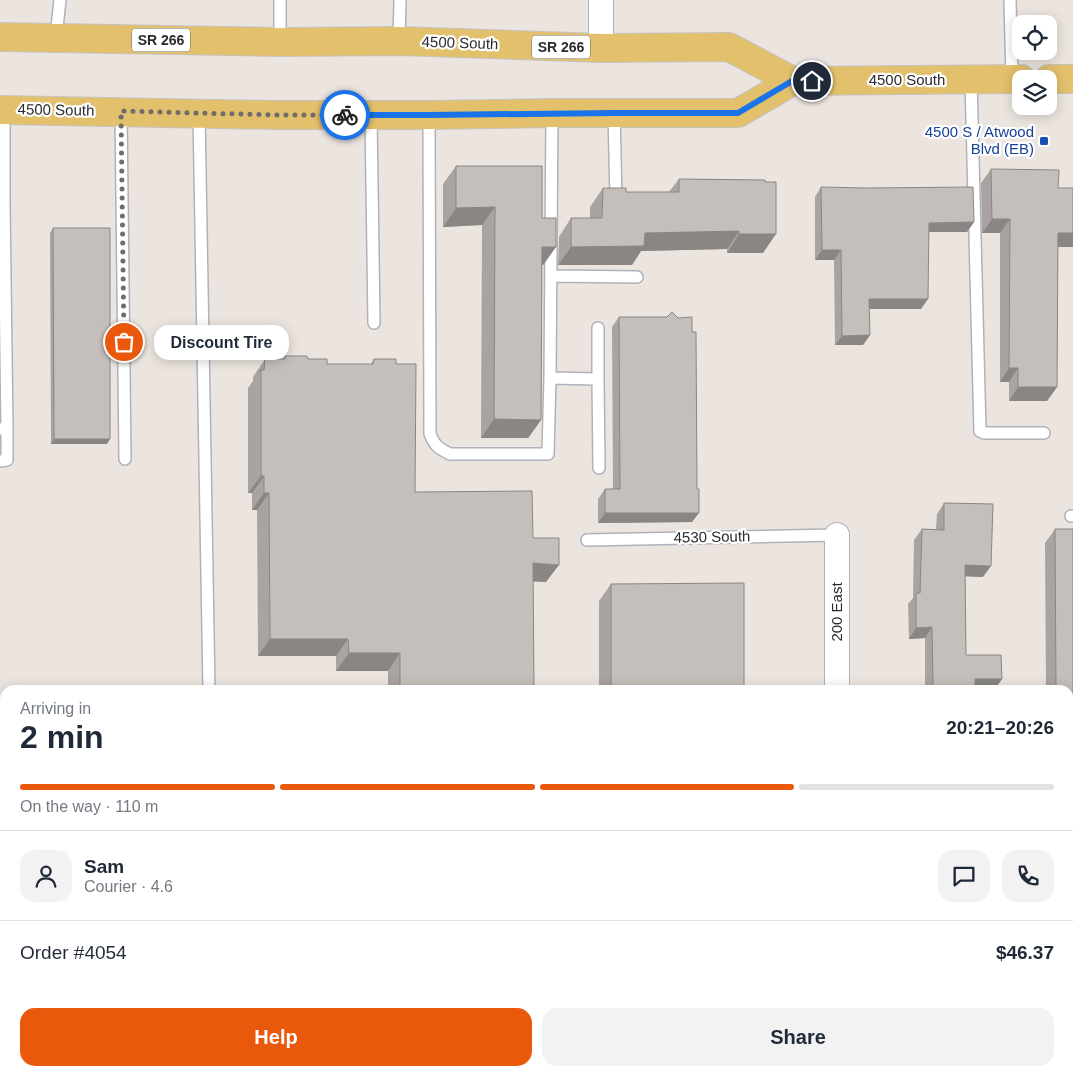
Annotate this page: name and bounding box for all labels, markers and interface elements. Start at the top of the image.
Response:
map controls [1012,15,1057,115]
button: locate [1012,15,1057,60]
road number: SR 266 [132,28,190,52]
street label: 4500 South [421,33,499,52]
road number: SR 266 [532,36,590,58]
pin [791,60,833,102]
icon: home [798,67,826,95]
button: layers [1012,70,1057,115]
street label: 4500 South [869,71,945,88]
courier [320,90,370,140]
street label: 4500 South [17,100,95,119]
icon: bike [331,101,359,129]
place label: 4500 S / Atwood Blvd (EB) [925,123,1034,157]
marker: 4500 S / Atwood Blvd (EB) [1038,135,1050,147]
pin [103,321,145,363]
callout: Discount Tire [154,324,289,360]
icon: bag [110,328,138,356]
text: Discount Tire [171,334,272,351]
street label: 4530 South [673,527,751,546]
street label: 200 East [828,582,845,642]
text: Arriving in [20,700,91,717]
text: 20:21–20:26 [946,717,1054,738]
text: 2 min [20,719,104,755]
text: On the way · 110 m [20,798,158,815]
button: person [20,850,72,902]
button: chat [938,850,990,902]
button: phone [1002,850,1054,902]
text: Sam [84,856,124,877]
text: Courier · 4.6 [84,878,173,895]
text: Order #4054 [20,942,127,963]
text: $46.37 [996,942,1054,963]
button: Help [20,1008,532,1066]
button: Share [542,1008,1054,1066]

